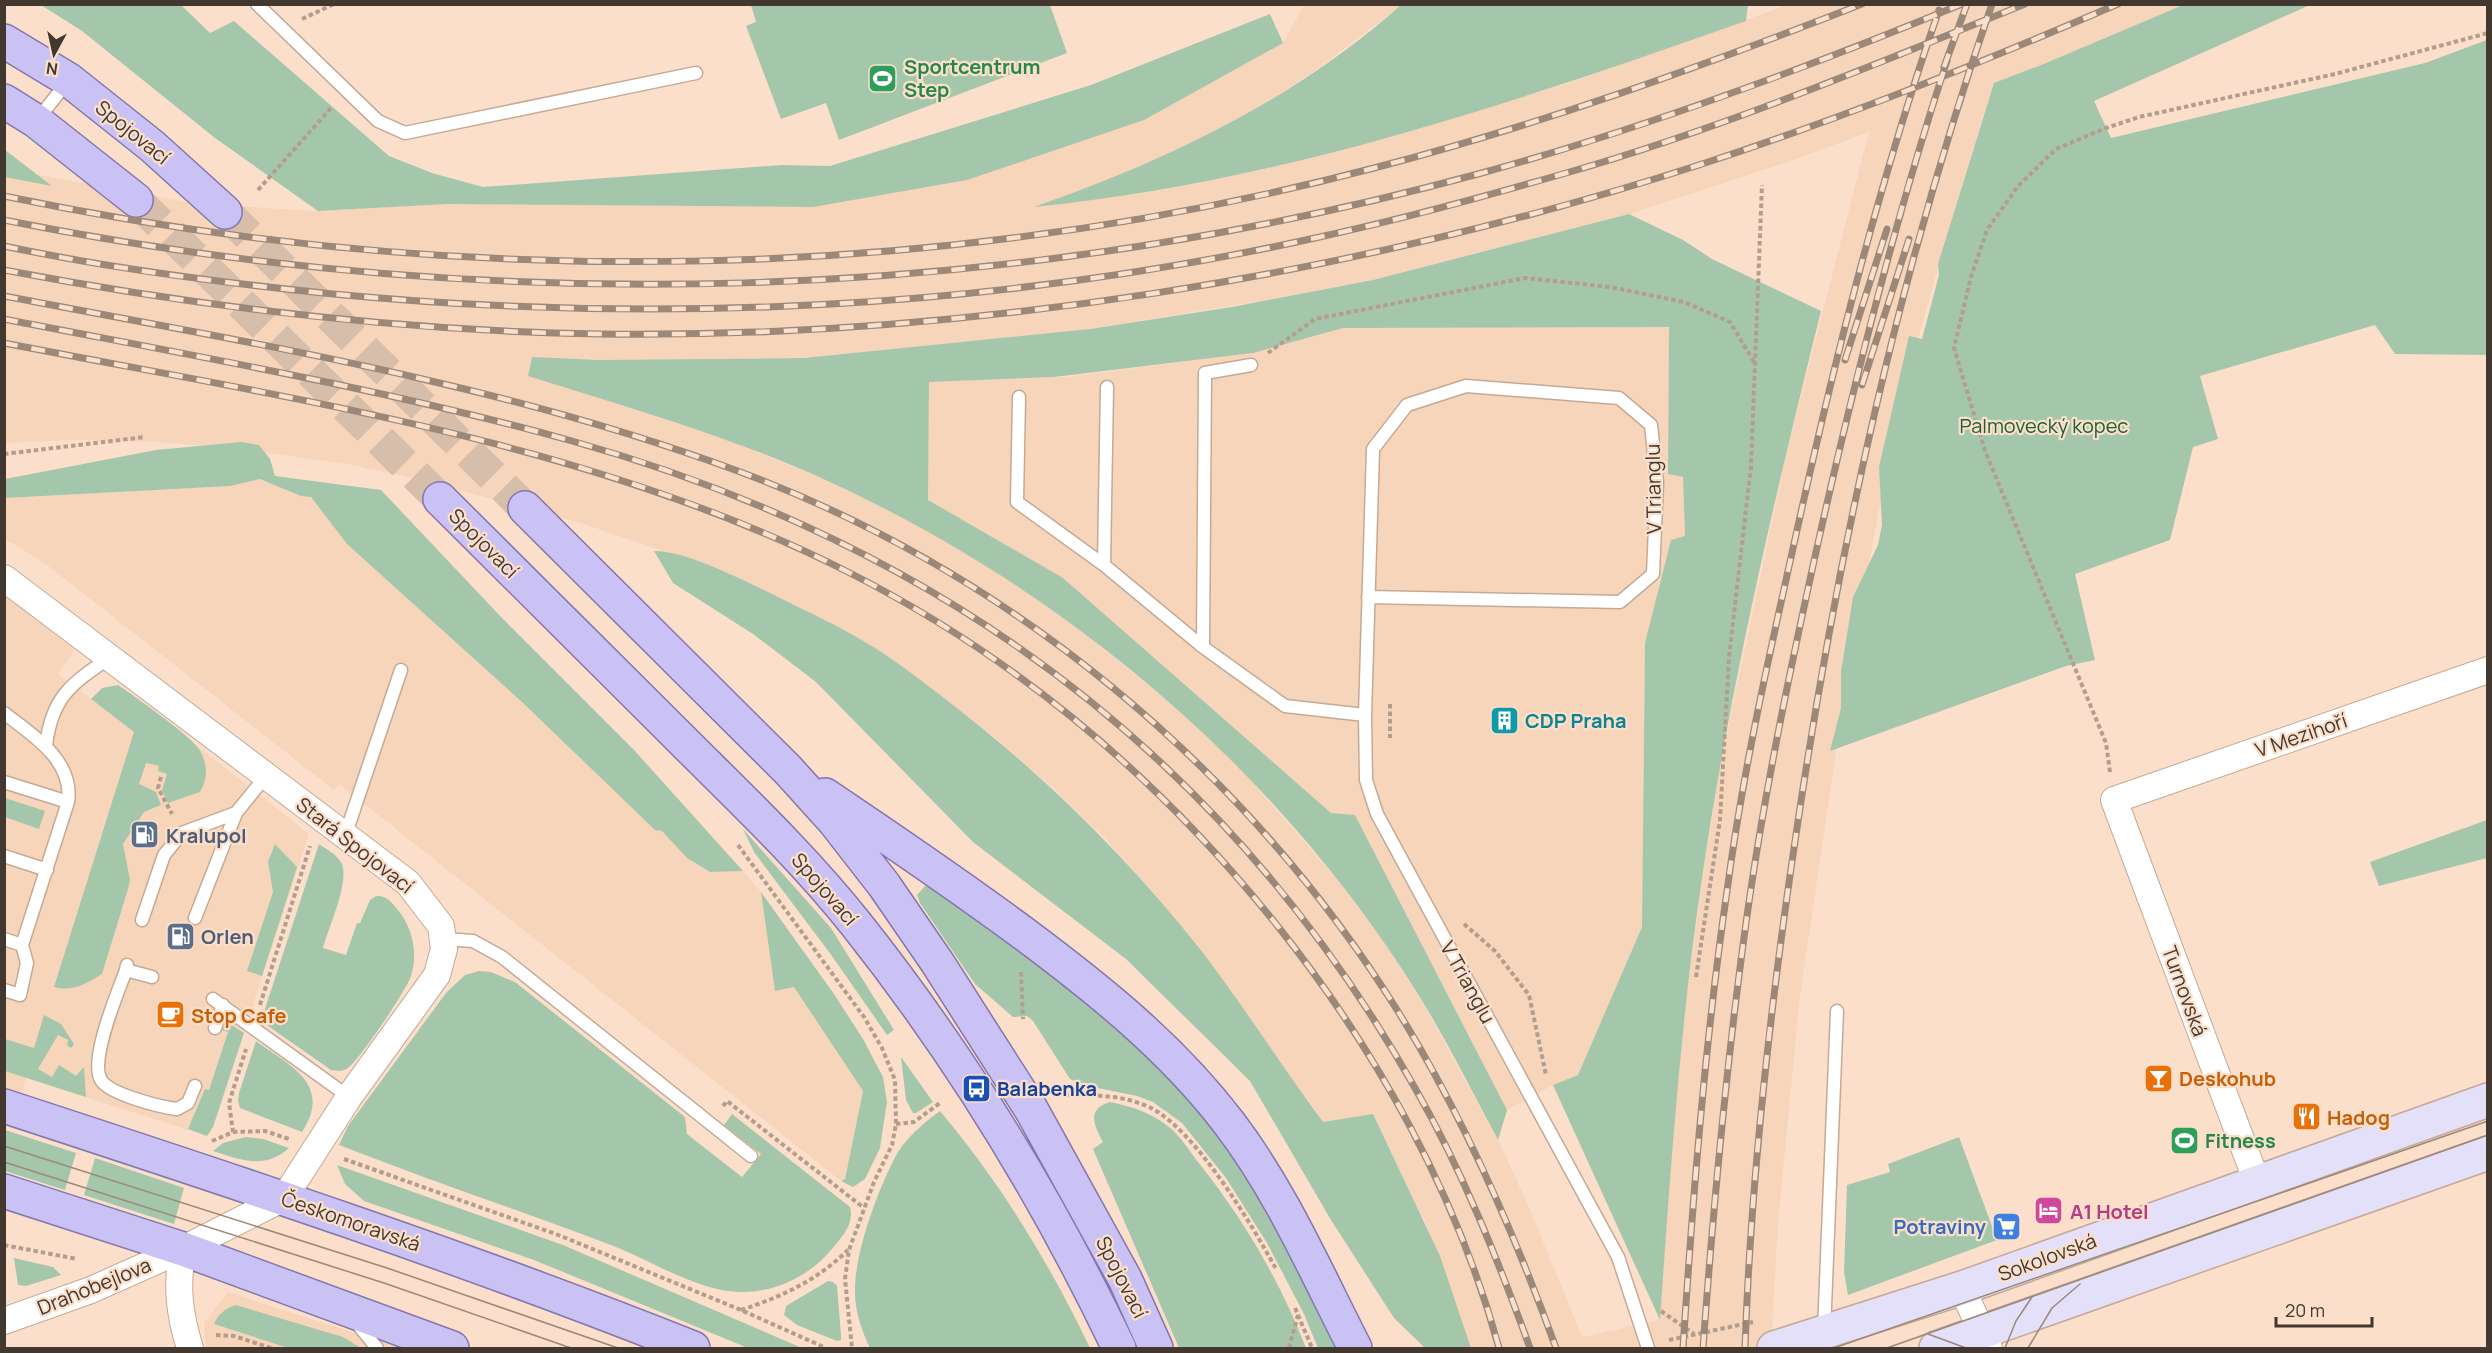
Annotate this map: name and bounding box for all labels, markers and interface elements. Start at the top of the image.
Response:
north arrow [24,24,84,84]
place label: Sportcentrum Step [904,53,1041,103]
text: N [45,57,59,81]
sports icon: Sportcentrum Step [867,62,899,94]
street label: Spojovací [90,94,176,171]
park label: Palmovecký kopec [1960,412,2128,439]
street label: V Trianglu [1639,444,1667,534]
street label: Spojovací [443,502,525,584]
building icon: CDP Praha [1488,704,1520,736]
place label: CDP Praha [1525,707,1627,734]
street label: V Mezihoří [2251,707,2351,763]
street label: Stará Spojovací [291,791,419,900]
fuel station icon: Kralupol [129,819,161,851]
place label: Kralupol [166,822,247,849]
street label: Spojovací [786,847,864,932]
fuel station icon: Orlen [164,920,196,952]
place label: Orlen [201,923,254,950]
street label: V Trianglu [1434,936,1502,1028]
street label: Turnovská [2156,942,2214,1040]
cafe icon: Stop Cafe [154,999,186,1031]
place label: Stop Cafe [191,1002,286,1029]
bar icon: Deskohub [2142,1062,2174,1094]
place label: Deskohub [2179,1065,2276,1092]
bus stop icon: Balabenka [960,1072,992,1104]
place label: Balabenka [997,1075,1097,1102]
restaurant icon: Hadog [2290,1101,2322,1133]
place label: Hadog [2327,1104,2390,1131]
sports icon: Fitness [2168,1124,2200,1156]
place label: Fitness [2205,1127,2276,1154]
street label: Českomoravská [278,1185,424,1257]
hotel icon: A1 Hotel [2033,1195,2065,1227]
place label: A1 Hotel [2070,1198,2149,1225]
supermarket icon: Potraviny [1991,1210,2023,1242]
place label: Potraviny [1894,1213,1987,1240]
street label: Sokolovská [1994,1227,2100,1287]
street label: Spojovací [1090,1231,1154,1323]
street label: Drahobejlova [33,1251,155,1321]
scale bar [2276,1290,2372,1328]
text: 20 m [2285,1298,2325,1322]

